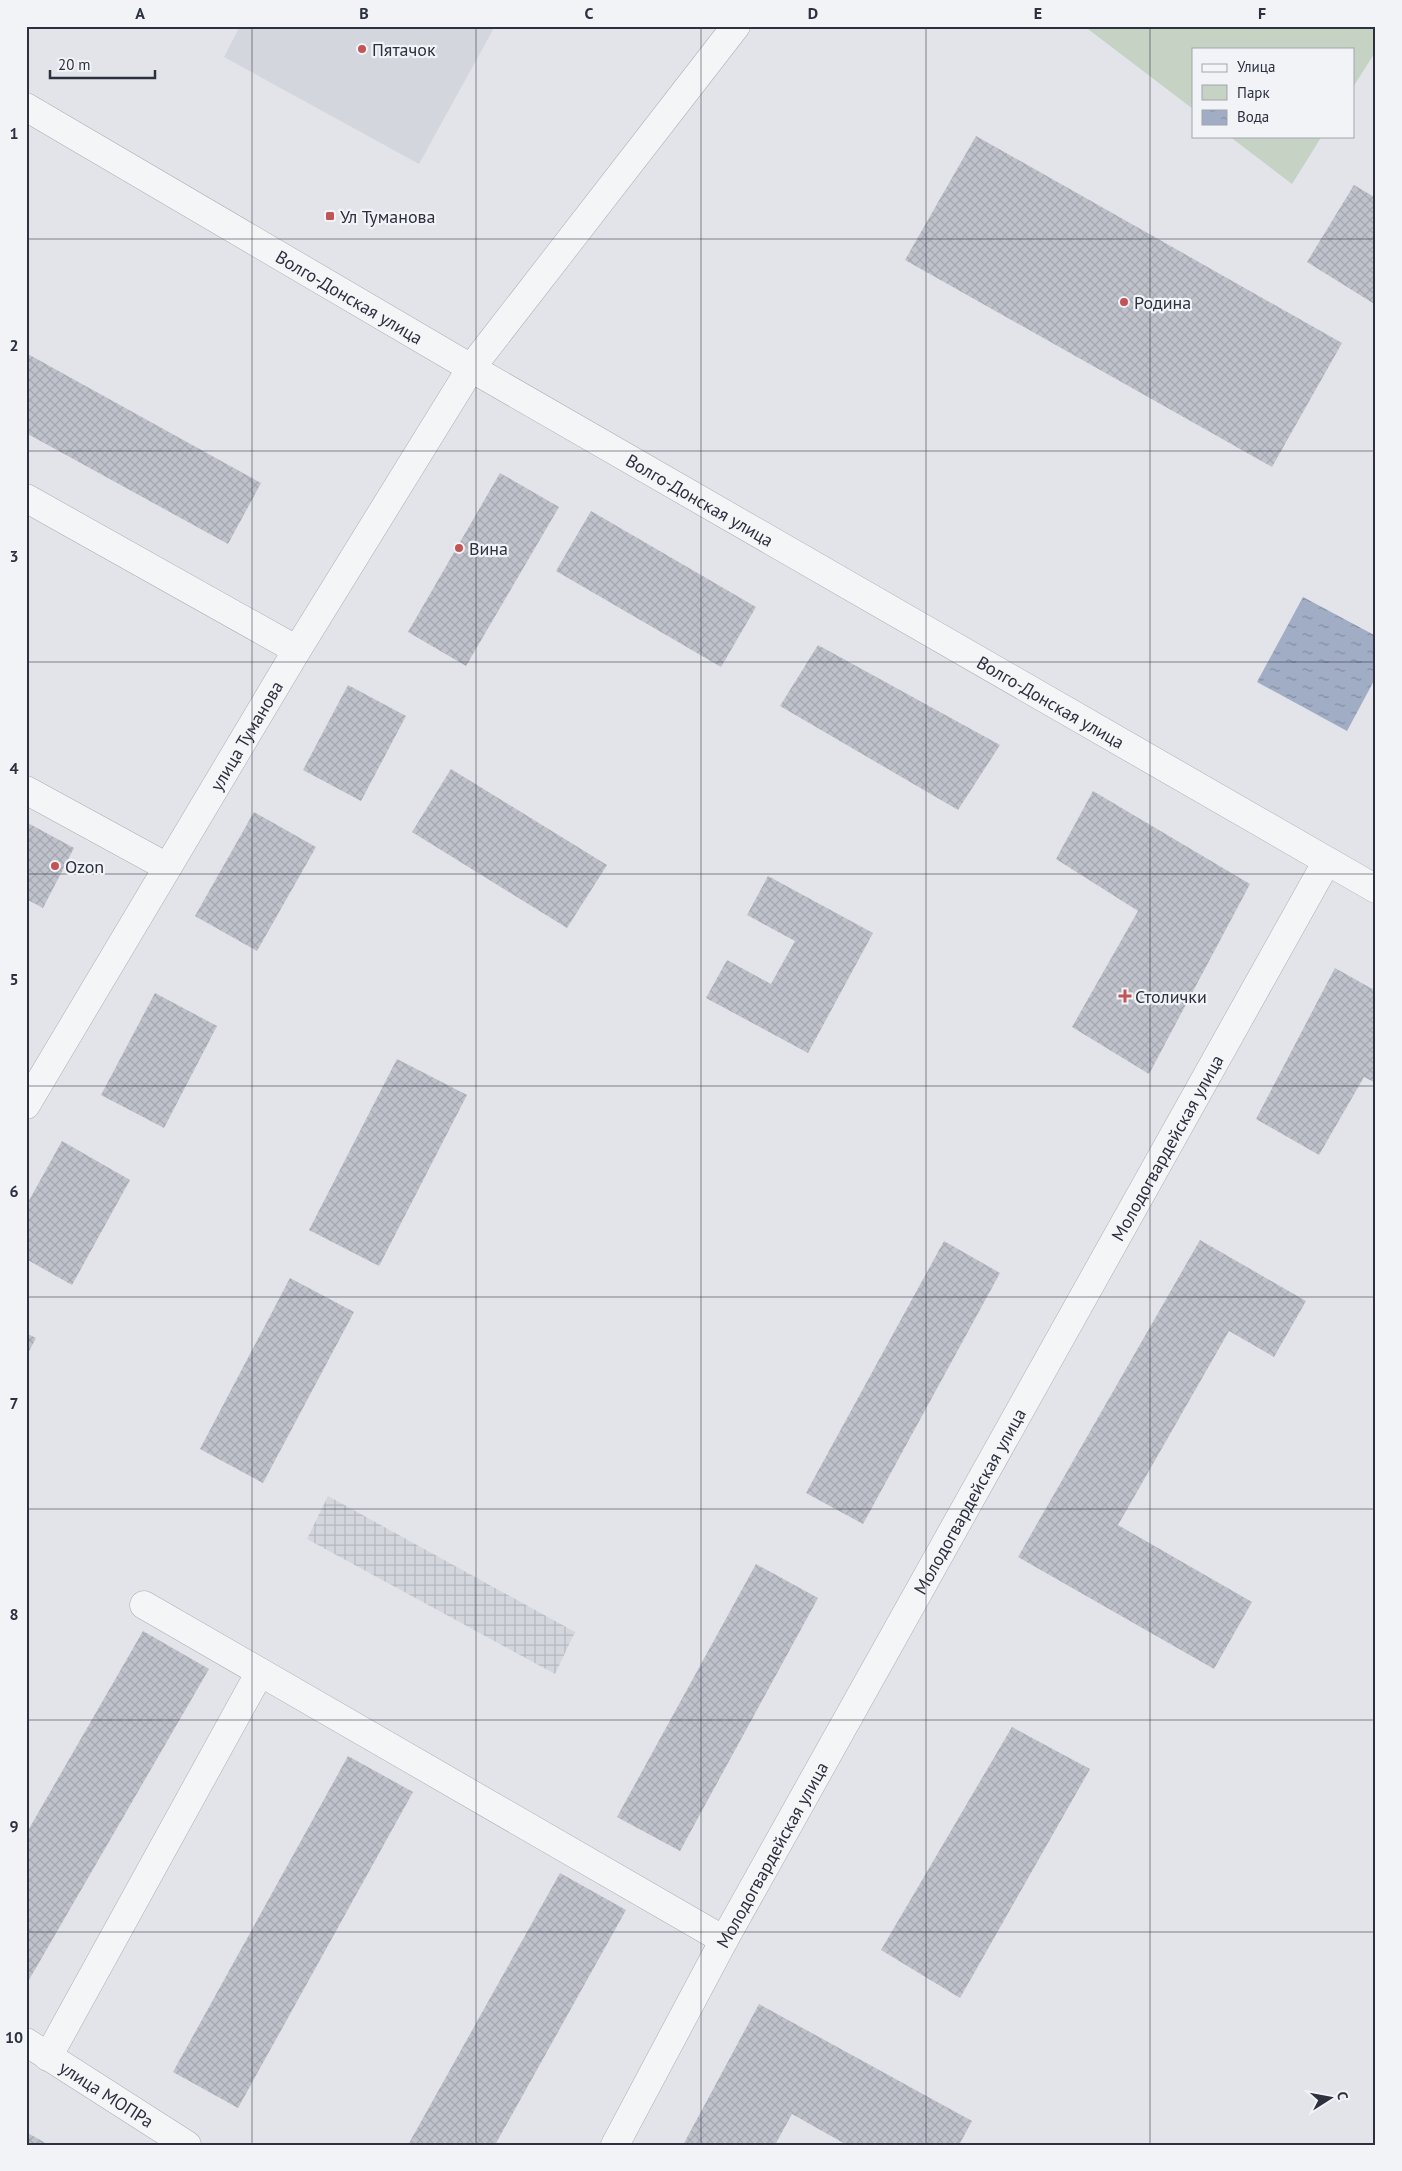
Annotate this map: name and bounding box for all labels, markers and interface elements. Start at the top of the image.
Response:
text: A [135,3,145,23]
text: B [359,3,369,23]
text: C [585,3,594,23]
text: D [808,3,818,23]
text: E [1034,3,1042,23]
text: F [1258,3,1266,23]
place label: Пятачок [372,38,436,61]
marker: Пятачок [356,43,368,55]
scale bar [50,48,155,80]
legend [1192,48,1354,138]
text: 20 m [58,55,91,74]
text: Улица [1237,57,1275,76]
text: Парк [1237,83,1270,102]
text: Вода [1237,107,1269,126]
text: 1 [9,123,19,143]
place label: Ул Туманова [340,205,436,228]
marker: Ул Туманова [324,210,336,222]
street label: Волго-Донская улица [272,245,427,349]
place label: Родина [1134,291,1191,314]
marker: Родина [1118,296,1130,308]
text: 2 [9,335,19,355]
street label: Волго-Донская улица [622,448,778,551]
place label: Вина [469,537,508,560]
marker: Вина [453,542,465,554]
text: 3 [9,546,19,566]
street label: Волго-Донская улица [973,650,1129,753]
street label: улица Туманова [204,676,288,795]
text: 4 [9,758,19,778]
place label: Ozon [65,855,104,878]
marker: Ozon [49,860,61,872]
text: 5 [9,969,19,989]
place label: Столички [1135,985,1207,1008]
marker: Столички [1119,990,1131,1002]
street label: Молодогвардейская улица [1106,1050,1228,1245]
text: 6 [9,1181,19,1201]
text: 7 [9,1393,19,1413]
street label: Молодогвардейская улица [908,1404,1030,1598]
text: 8 [9,1604,19,1624]
street label: Молодогвардейская улица [711,1757,833,1952]
text: 9 [9,1816,19,1836]
text: 10 [5,2027,23,2047]
street label: улица МОПРа [55,2055,158,2132]
north arrow [1304,2074,1354,2124]
text: С [1333,2090,1352,2101]

